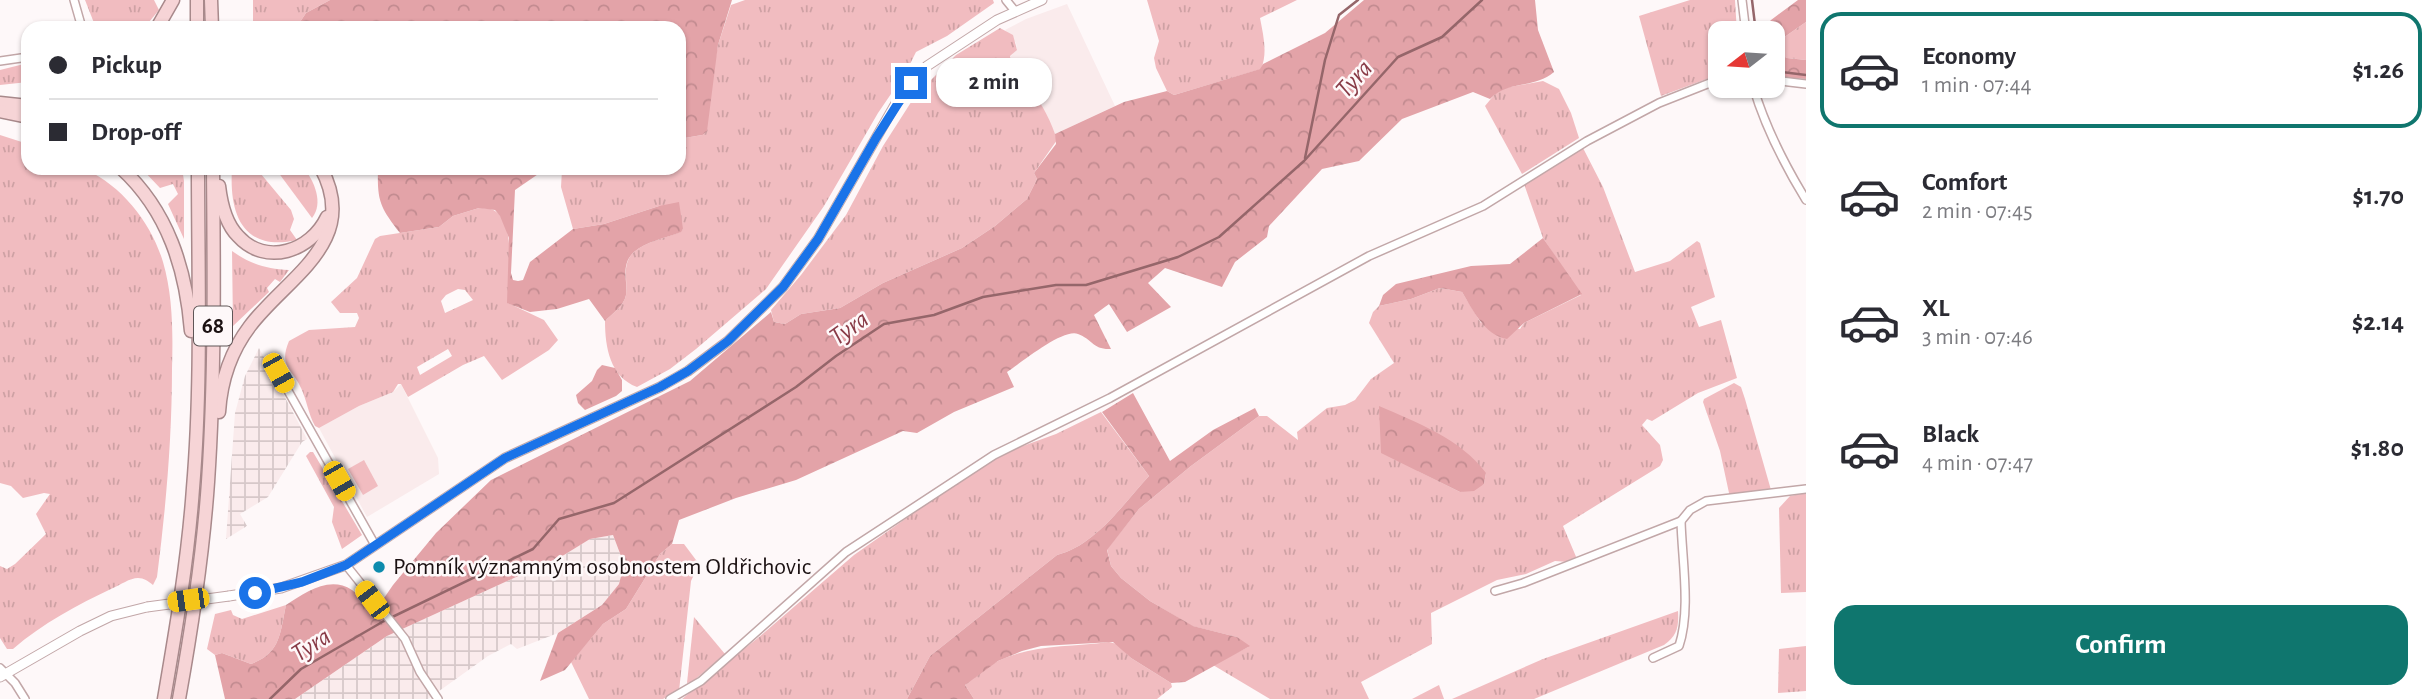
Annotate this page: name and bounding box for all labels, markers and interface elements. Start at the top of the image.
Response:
north arrow [1708,21,1785,98]
map controls [1708,21,1785,98]
icon: car [1838,39,1901,102]
text: Economy [1922,43,2016,69]
text: Pickup [91,52,162,78]
water label: Tyra [1331,55,1377,103]
text: $1.26 [2352,57,2404,83]
callout: 2 min [936,58,1051,108]
route end [895,67,927,99]
text: 2 min [968,71,1020,94]
text: 1 min · 07:44 [1922,74,2032,97]
text: Drop-off [91,119,180,145]
icon: car [1838,165,1901,228]
text: Comfort [1922,169,2007,195]
text: $1.70 [2352,183,2404,209]
text: 2 min · 07:45 [1922,200,2033,223]
icon: car [1838,291,1901,354]
text: XL [1922,295,1949,321]
road number: 68 [194,306,232,346]
water label: Tyra [825,306,873,350]
text: $2.14 [2352,309,2404,335]
text: 3 min · 07:46 [1922,326,2033,349]
car [259,350,298,396]
icon: car [1838,417,1901,480]
text: Black [1922,421,1979,447]
text: $1.80 [2351,435,2404,461]
text: 4 min · 07:47 [1922,452,2033,475]
car [320,458,359,504]
place label: Pomník významným osobnostem Oldřichovic [393,555,811,579]
marker: Pomník významným osobnostem Oldřichovic [371,559,387,575]
route start [239,577,271,609]
car [351,577,394,623]
car [166,587,211,613]
button: Confirm [1834,605,2408,685]
water label: Tyra [287,623,335,667]

